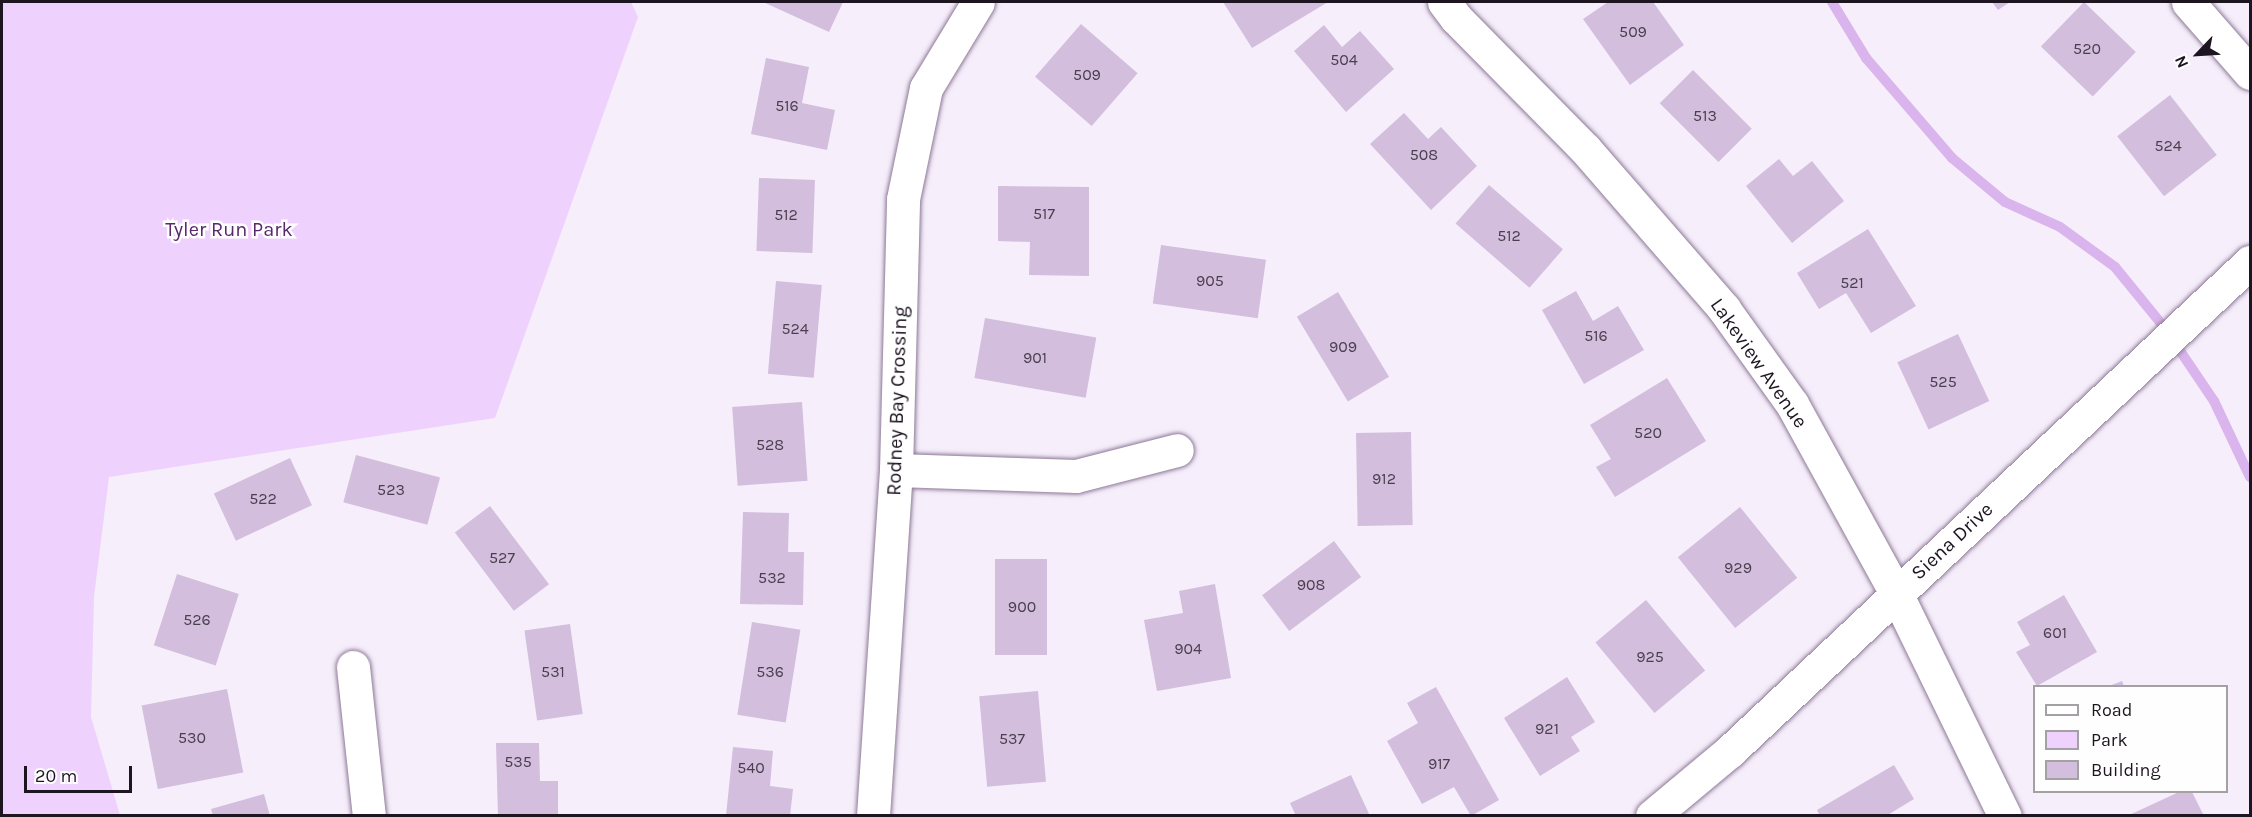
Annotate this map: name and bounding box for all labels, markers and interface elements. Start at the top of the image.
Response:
house number: 509 [1619,22,1647,42]
north arrow [2168,24,2228,84]
house number: 520 [2073,39,2101,59]
house number: 504 [1330,50,1358,70]
text: N [2170,53,2192,71]
house number: 509 [1073,65,1101,85]
house number: 516 [775,96,799,116]
house number: 513 [1693,106,1717,126]
house number: 524 [2154,136,2182,156]
house number: 508 [1410,145,1438,165]
house number: 517 [1033,204,1055,224]
house number: 512 [774,205,798,225]
park label: Tyler Run Park [165,217,293,241]
house number: 512 [1497,226,1521,246]
house number: 905 [1196,271,1224,291]
house number: 521 [1840,273,1864,293]
street label: Lakeview Avenue [1705,293,1813,433]
street label: Rodney Bay Crossing [882,306,912,496]
house number: 524 [781,319,809,339]
house number: 516 [1584,326,1608,346]
house number: 909 [1329,337,1357,357]
house number: 901 [1023,348,1047,368]
house number: 525 [1929,372,1957,392]
house number: 520 [1634,423,1662,443]
house number: 528 [756,435,784,455]
house number: 912 [1372,469,1396,489]
house number: 523 [377,480,405,500]
house number: 522 [249,489,277,509]
street label: Siena Drive [1906,497,1998,585]
house number: 527 [489,548,515,568]
house number: 929 [1724,558,1752,578]
house number: 532 [758,568,786,588]
house number: 908 [1297,575,1325,595]
house number: 900 [1008,597,1036,617]
house number: 526 [183,610,211,630]
house number: 601 [2043,623,2067,643]
house number: 904 [1174,639,1202,659]
house number: 925 [1636,647,1664,667]
house number: 531 [541,662,565,682]
house number: 536 [756,662,784,682]
legend [2033,685,2228,793]
text: Road [2091,699,2132,721]
house number: 921 [1535,719,1559,739]
house number: 530 [178,728,206,748]
house number: 537 [999,729,1025,749]
text: Park [2091,729,2128,751]
house number: 535 [504,752,532,772]
scale bar [27,754,135,792]
house number: 917 [1428,754,1450,774]
house number: 540 [737,758,765,778]
text: Building [2091,759,2161,781]
text: 20 m [35,765,77,787]

